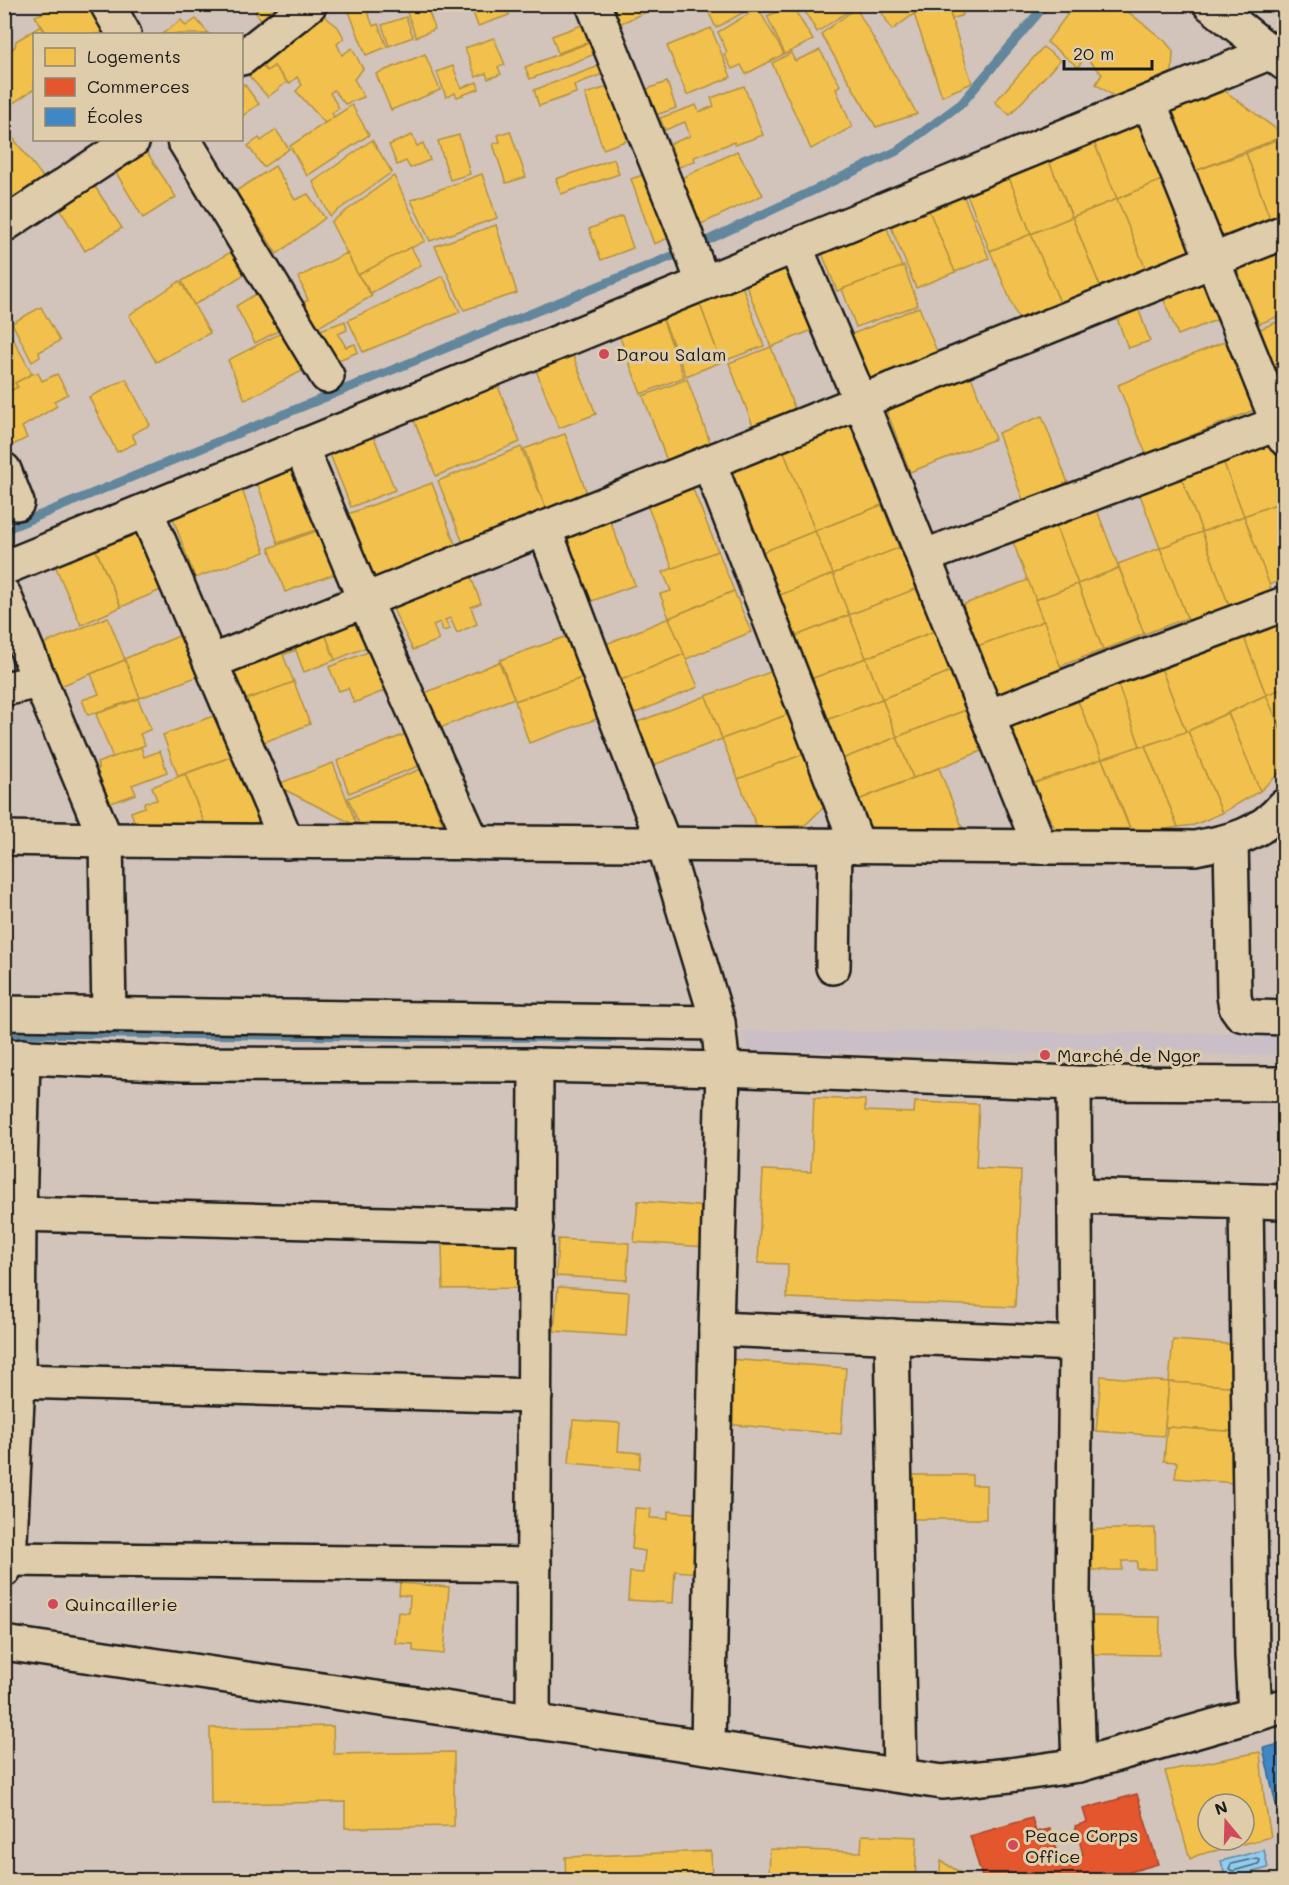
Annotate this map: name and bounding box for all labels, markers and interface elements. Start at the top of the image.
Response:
legend [33,33,243,141]
scale bar [1064,33,1152,71]
text: 20 m [1073,41,1114,65]
text: Logements [87,44,181,68]
text: Commerces [87,74,190,98]
text: Écoles [87,104,143,128]
place label: Darou Salam [616,342,726,366]
marker: Darou Salam [597,347,611,361]
place label: Marché de Ngor [1057,1043,1201,1067]
marker: Marché de Ngor [1038,1048,1052,1062]
place label: Quincaillerie [65,1592,178,1616]
marker: Quincaillerie [46,1597,60,1611]
north arrow [1196,1792,1256,1852]
text: N [1212,1795,1230,1819]
place label: Peace Corps Office [1025,1823,1138,1868]
marker: Peace Corps Office [1006,1838,1020,1852]

